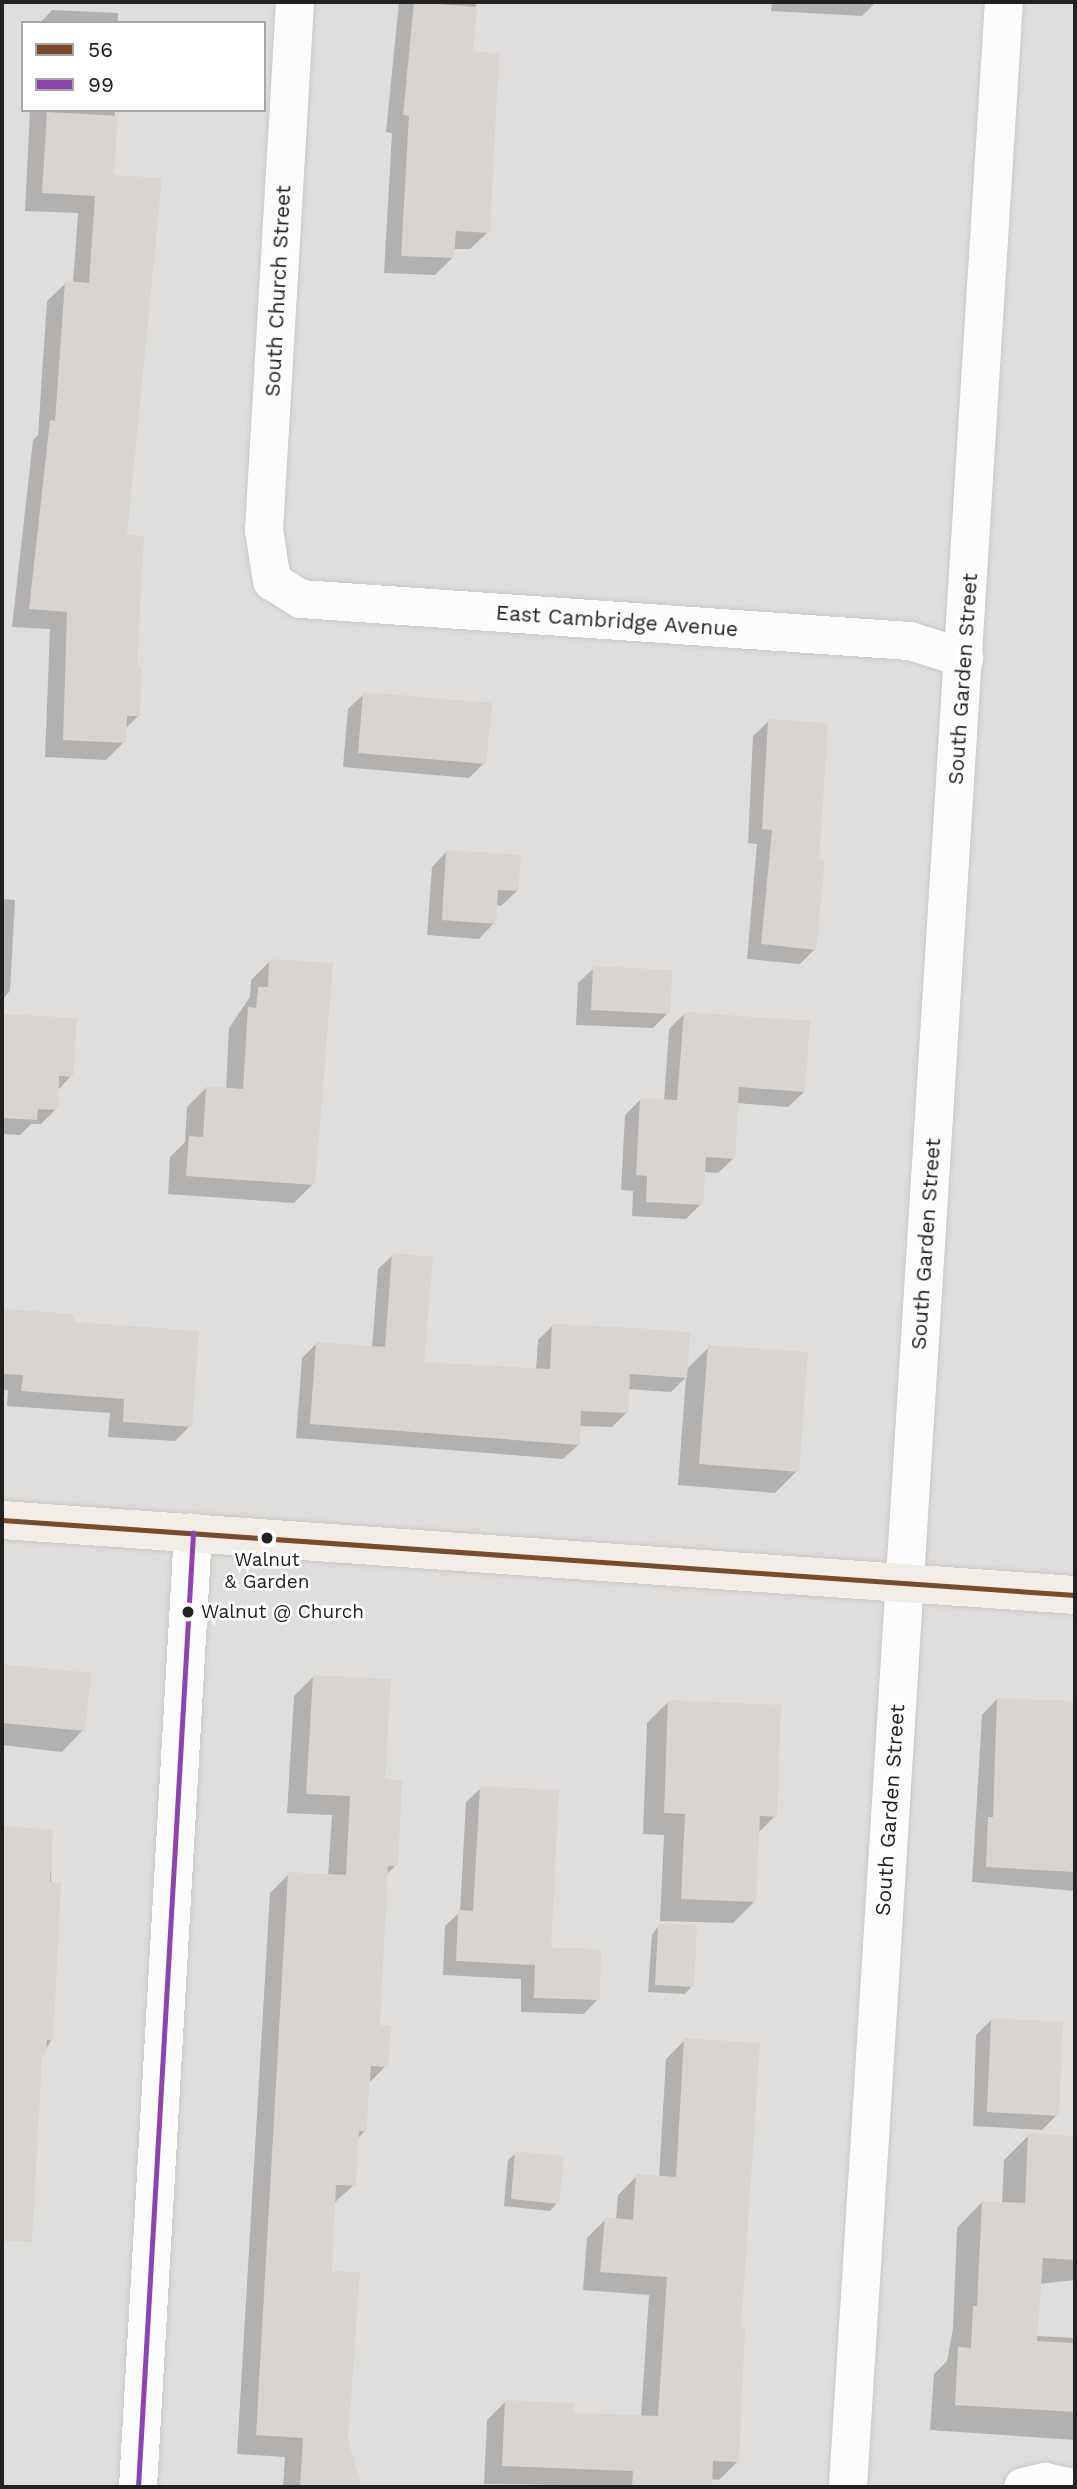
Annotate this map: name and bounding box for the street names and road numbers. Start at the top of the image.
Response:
street label: South Church Street [260,185,296,397]
street label: South Garden Street [943,572,983,786]
street label: East Cambridge Avenue [495,600,739,642]
street label: South Garden Street [906,1137,946,1351]
street label: South Garden Street [870,1703,910,1917]

